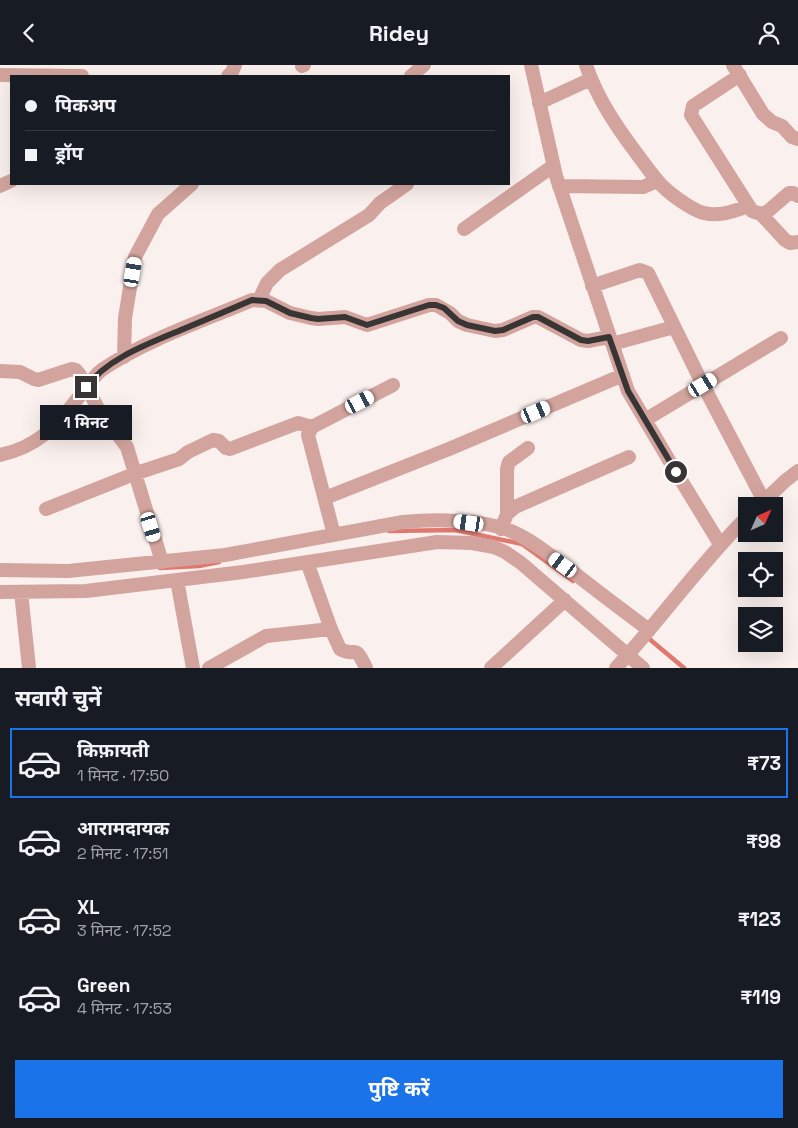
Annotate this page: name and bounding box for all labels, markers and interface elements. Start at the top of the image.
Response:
icon: back [15,19,43,47]
text: Ridey [369,19,429,47]
icon: person [755,19,783,47]
text: पिकअप [55,93,116,118]
text: ड्रॉप [55,141,83,166]
car [123,256,142,288]
car [686,371,719,399]
route end [75,376,97,398]
car [343,389,376,415]
car [519,399,552,425]
callout: 1 मिनट [40,405,132,439]
text: 1 मिनट [64,412,108,433]
route start [665,461,687,483]
north arrow [738,497,782,543]
map controls [738,497,783,652]
car [139,510,162,544]
car [453,513,484,533]
car [546,550,579,580]
button: locate [738,552,783,597]
button: layers [738,607,783,652]
text: सवारी चुनें [15,684,102,712]
text: किफ़ायती [77,738,149,763]
icon: car [17,741,62,786]
text: ₹73 [747,751,781,776]
text: 1 मिनट · 17:50 [77,765,169,786]
text: आरामदायक [77,816,169,841]
icon: car [17,819,62,864]
text: ₹98 [746,829,781,854]
text: 2 मिनट · 17:51 [77,843,168,864]
text: XL [77,895,100,920]
icon: car [17,897,62,942]
text: ₹123 [738,907,781,932]
text: 3 मिनट · 17:52 [77,920,172,941]
text: Green [77,973,130,998]
icon: car [17,975,62,1020]
text: ₹119 [740,985,781,1010]
text: 4 मिनट · 17:53 [77,998,172,1019]
button: पुष्टि करें [15,1060,783,1118]

